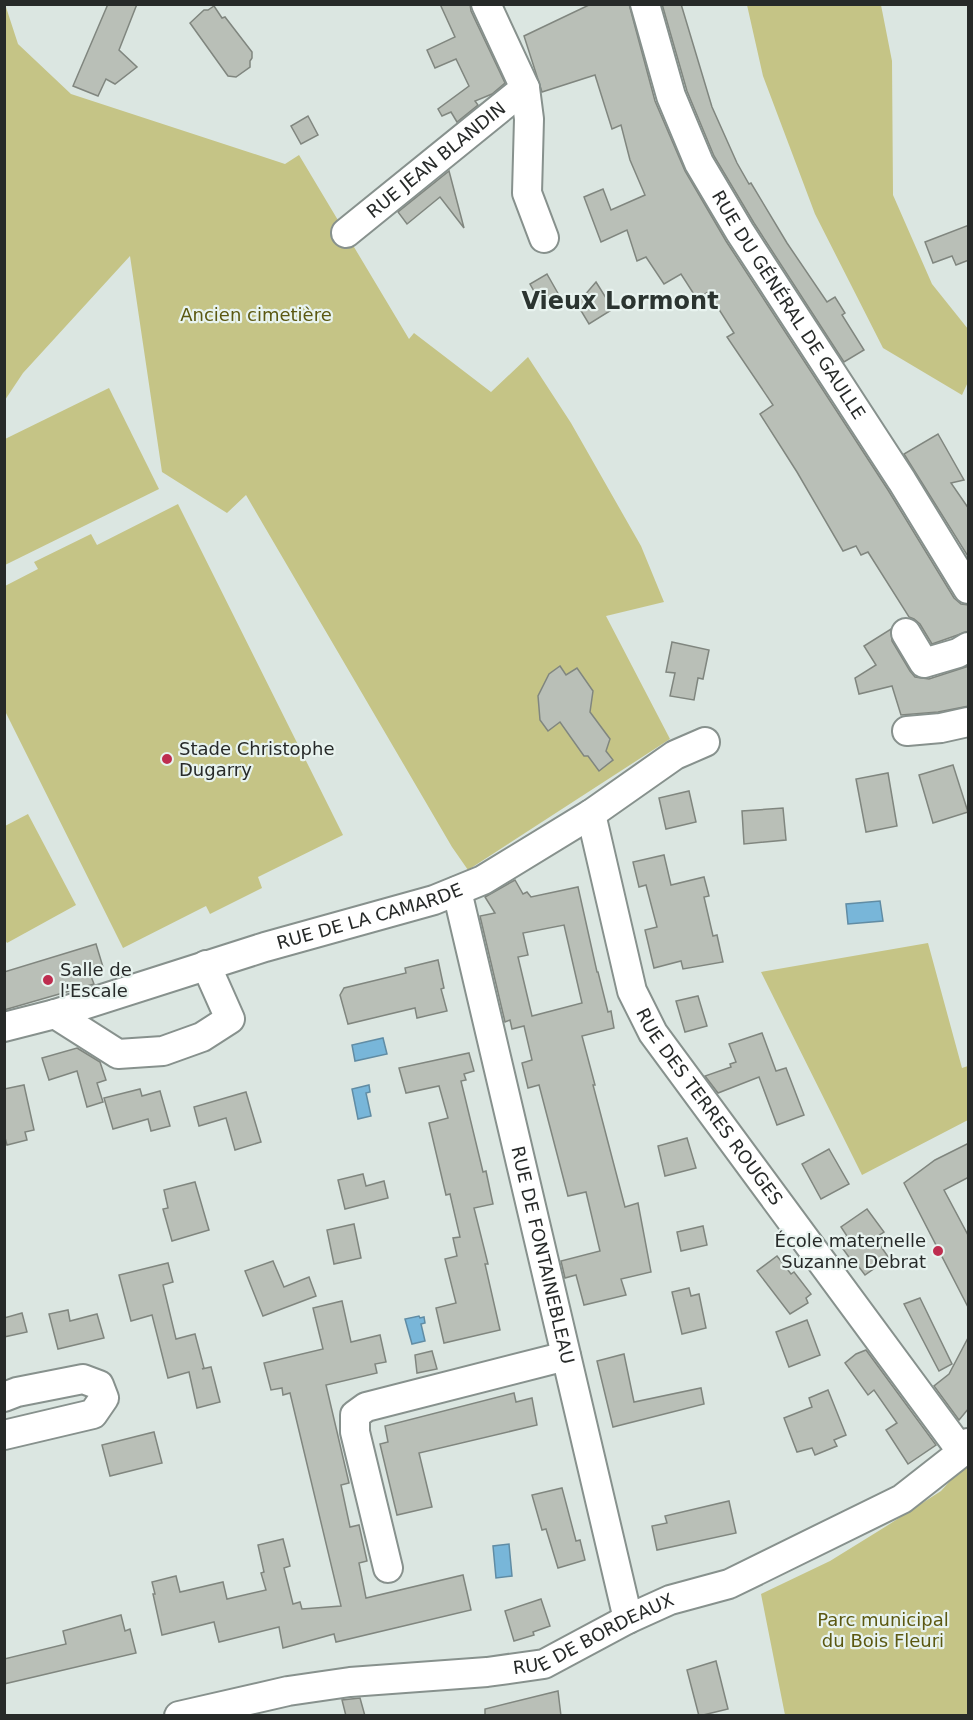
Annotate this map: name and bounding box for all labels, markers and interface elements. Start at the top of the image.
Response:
street label: RUE JEAN BLANDIN [362,97,509,222]
street label: RUE DU GÉNÉRAL DE GAULLE [708,187,870,423]
district label: Vieux Lormont [521,287,719,315]
park label: Ancien cimetière [180,304,332,325]
place label: Stade Christophe Dugarry [179,738,334,780]
marker: Stade Christophe Dugarry [160,752,174,766]
street label: RUE DE LA CAMARDE [274,878,466,953]
place label: Salle de l'Escale [60,959,132,1001]
marker: Salle de l'Escale [41,973,55,987]
street label: RUE DES TERRES ROUGES [632,1004,787,1209]
street label: RUE DE FONTAINEBLEAU [507,1144,579,1366]
place label: École maternelle Suzanne Debrat [775,1230,926,1272]
marker: École maternelle Suzanne Debrat [931,1244,945,1258]
street label: RUE DE BORDEAUX [512,1589,677,1678]
park label: Parc municipal du Bois Fleuri [817,1609,949,1651]

